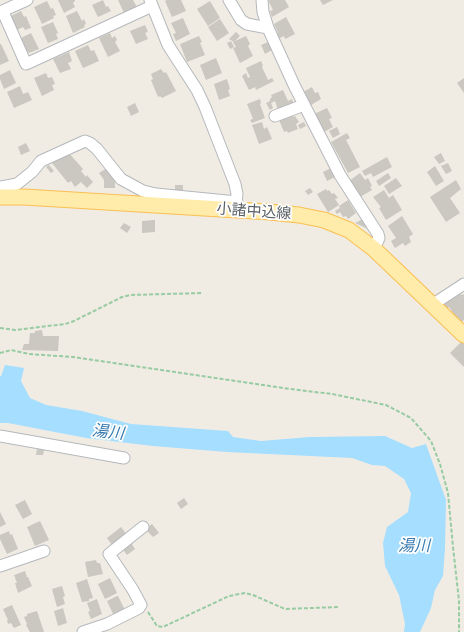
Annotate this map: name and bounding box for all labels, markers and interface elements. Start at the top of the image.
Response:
street label: 小諸中込線 [216,199,292,223]
water label: 湯川 [91,421,125,443]
water label: 湯川 [398,536,430,556]

